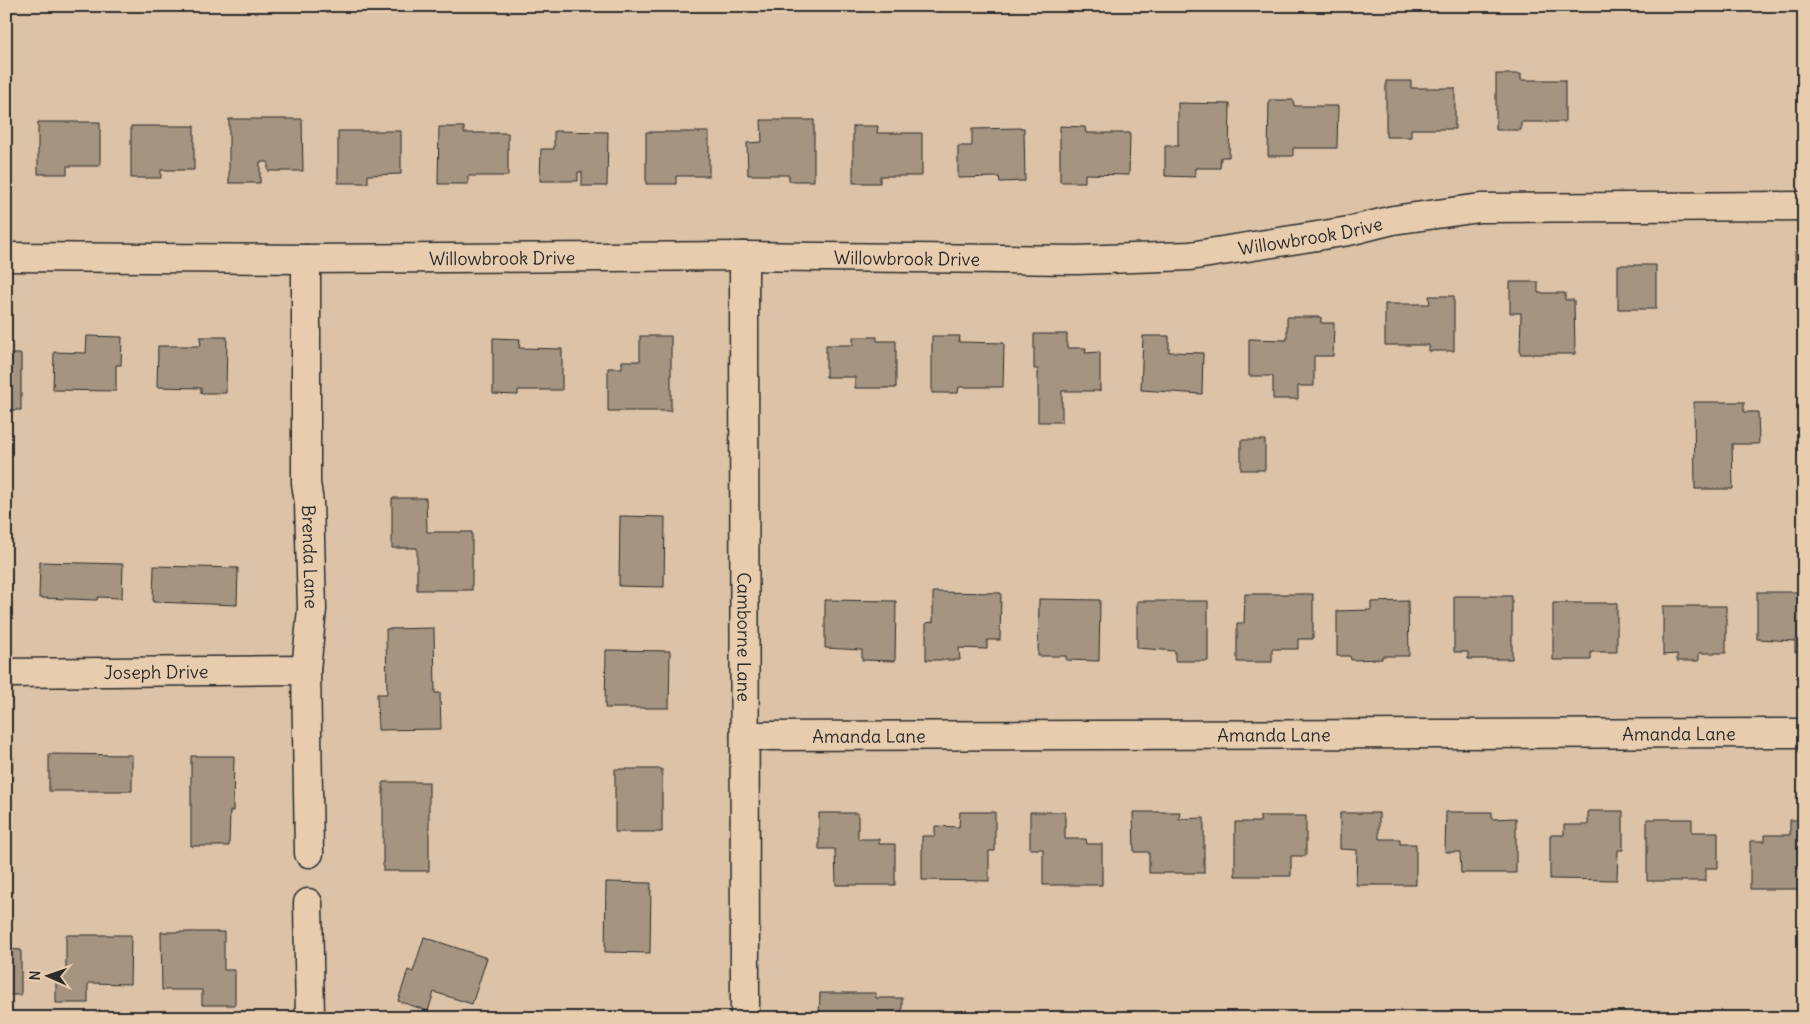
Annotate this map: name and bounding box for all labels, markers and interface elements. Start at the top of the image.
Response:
street label: Willowbrook Drive [1236,212,1385,260]
street label: Willowbrook Drive [429,246,575,270]
street label: Willowbrook Drive [834,246,980,270]
street label: Brenda Lane [298,504,323,609]
street label: Camborne Lane [733,572,756,702]
street label: Joseph Drive [104,659,208,684]
street label: Amanda Lane [1622,722,1736,745]
street label: Amanda Lane [1217,723,1331,746]
street label: Amanda Lane [812,724,926,747]
north arrow [22,952,72,1002]
text: N [26,970,44,981]

